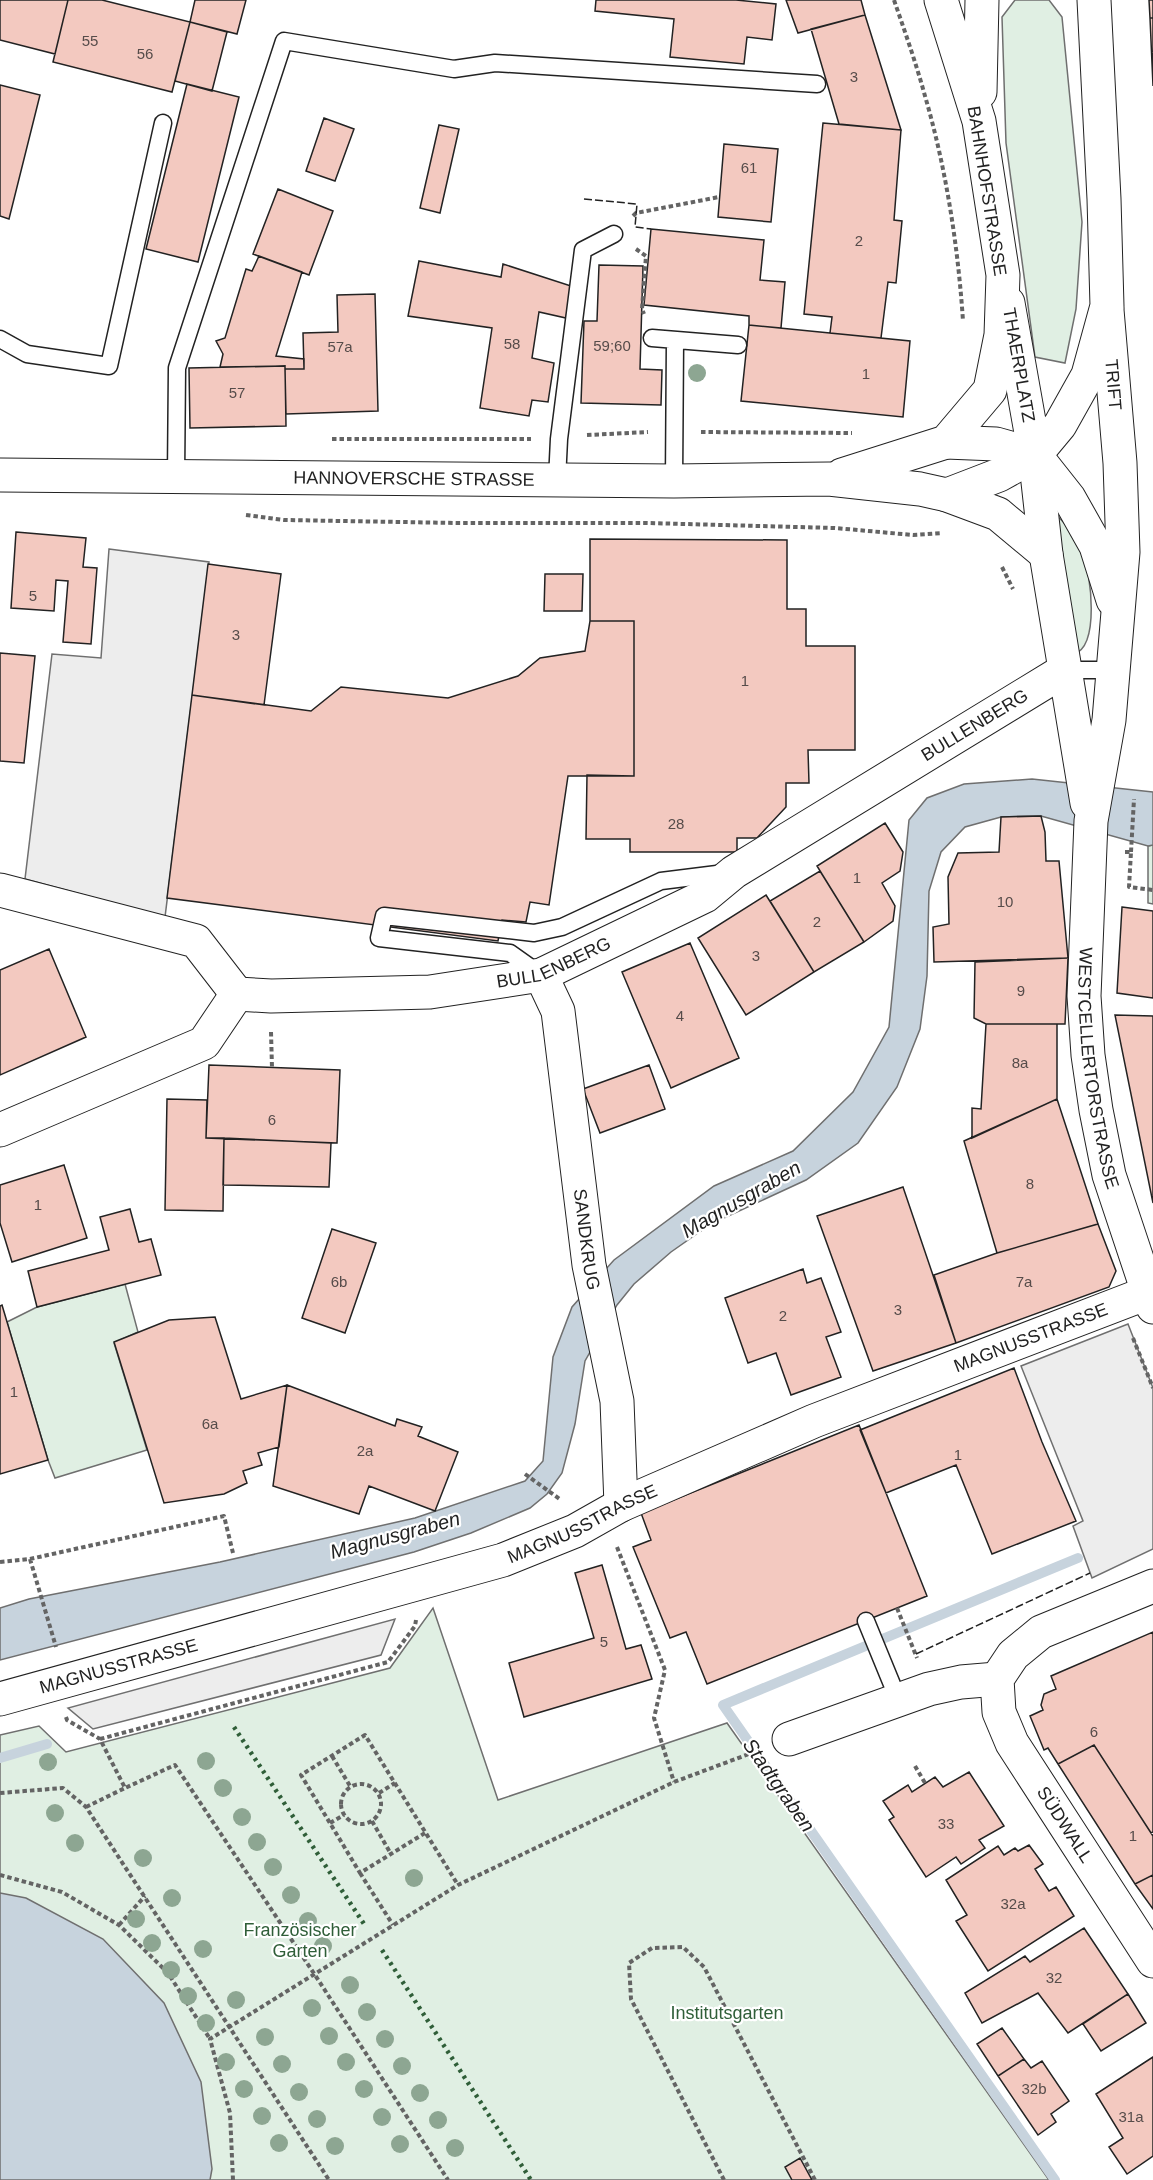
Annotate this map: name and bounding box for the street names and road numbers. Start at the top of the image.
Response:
street label: BAHNHOFSTRASSE [964,104,1010,278]
street label: THAERPLATZ [999,306,1039,424]
street label: TRIFT [1101,358,1125,411]
street label: HANNOVERSCHE STRASSE [293,468,535,490]
street label: BULLENBERG [918,685,1032,765]
street label: BULLENBERG [495,933,614,992]
street label: WESTCELLERTORSTRASSE [1074,947,1123,1191]
street label: SANDKRUG [570,1188,604,1292]
street label: MAGNUSSTRASSE [951,1299,1110,1376]
street label: MAGNUSSTRASSE [504,1481,660,1567]
street label: MAGNUSSTRASSE [37,1635,200,1698]
street label: SÜDWALL [1033,1783,1097,1866]

